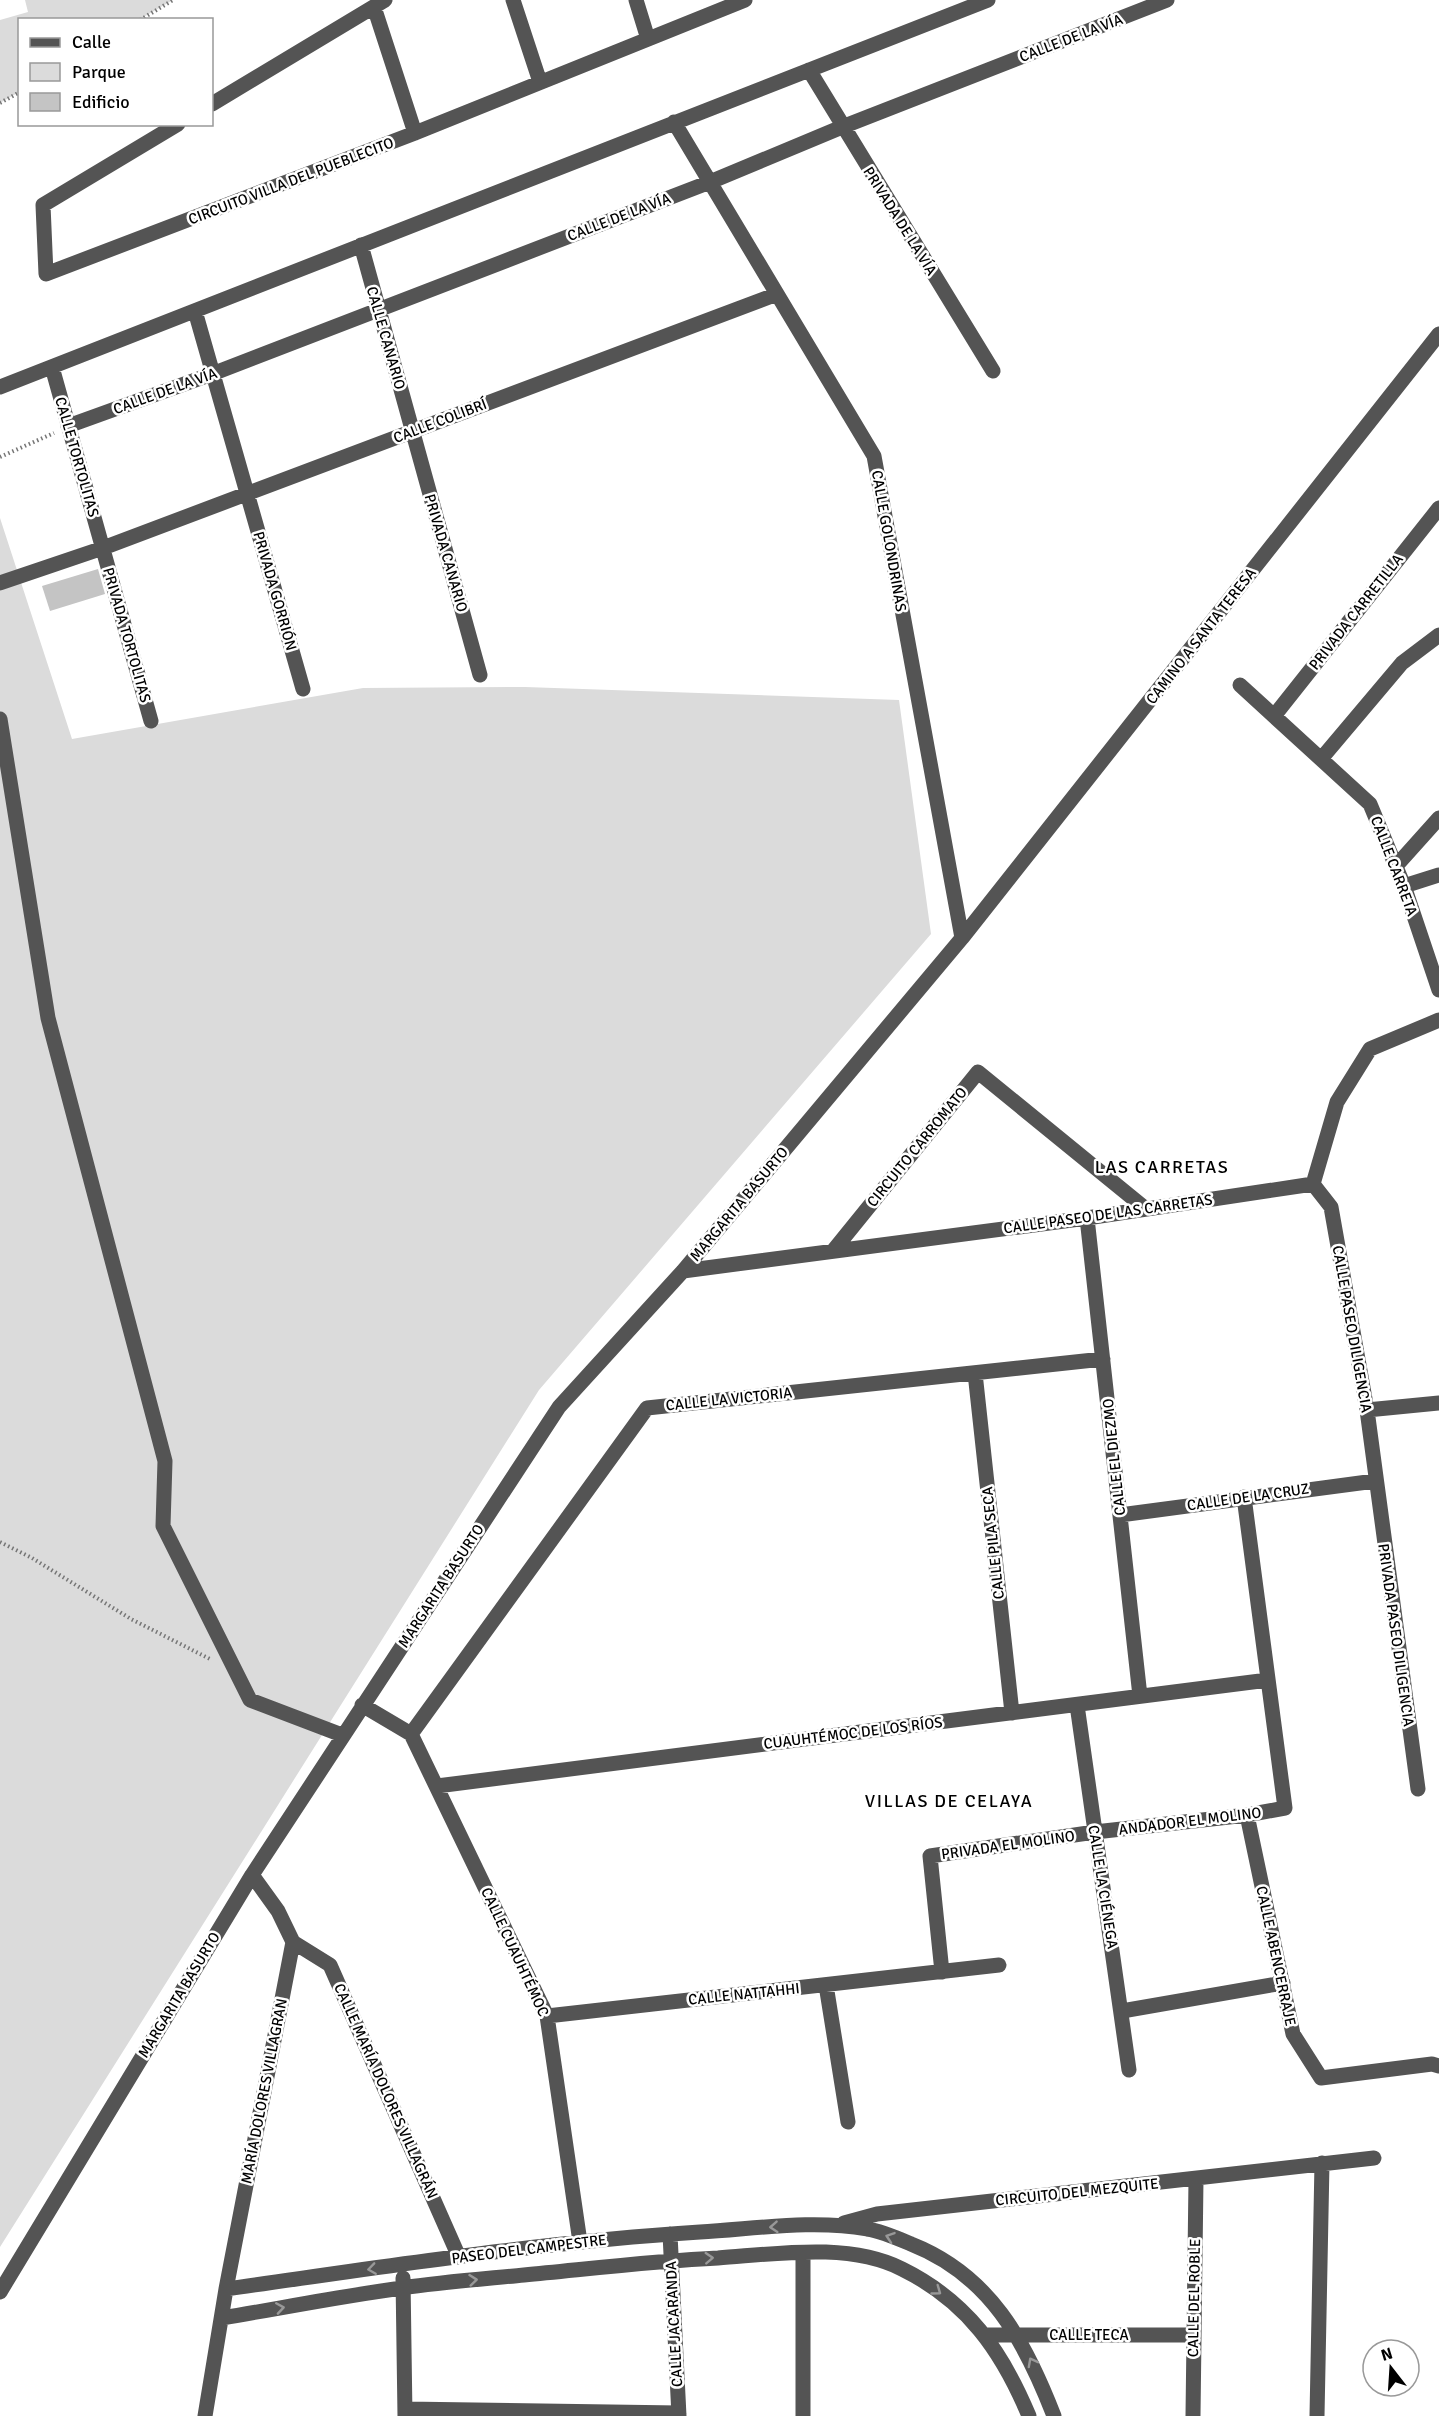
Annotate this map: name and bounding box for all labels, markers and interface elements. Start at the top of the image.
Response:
street label: CALLE DE LA VÍA [1016,9,1125,66]
legend [18,18,213,126]
text: Calle [72,31,111,53]
text: Parque [72,61,126,83]
text: Edificio [72,91,130,113]
street label: CIRCUITO VILLA DEL PUEBLECITO [186,133,396,229]
street label: PRIVADA DE LA VÍA [859,163,942,279]
street label: CALLE DE LA VÍA [564,188,673,245]
street label: CALLE CANARIO [363,284,409,392]
street label: CALLE DE LA VÍA [110,363,219,418]
street label: CALLE COLIBRÍ [390,394,490,447]
street label: CALLE TORTOLITAS [51,395,103,519]
street label: CALLE GOLONDRINAS [868,469,910,613]
street label: PRIVADA CANARIO [421,492,471,614]
street label: PRIVADA GORRIÓN [249,529,302,653]
street label: PRIVADA CARRETILLA [1305,551,1407,673]
street label: CAMINO A SANTA TERESA [1142,564,1260,708]
street label: PRIVADA TORTOLITAS [99,565,155,705]
street label: CALLE CARRETA [1367,813,1421,919]
street label: CIRCUITO CARROMATO [863,1083,971,1211]
street label: MARGARITA BASURTO [686,1143,792,1265]
district label: LAS CARRETAS [1095,1156,1229,1178]
street label: CALLE PASEO DE LAS CARRETAS [1002,1190,1214,1238]
street label: CALLE PASEO DILIGENCIA [1328,1244,1376,1414]
street label: CALLE LA VICTORIA [665,1383,793,1415]
street label: CALLE EL DIEZMO [1099,1397,1129,1517]
street label: CALLE DE LA CRUZ [1186,1480,1310,1514]
street label: CALLE PILA SECA [978,1486,1008,1600]
street label: MARGARITA BASURTO [394,1521,488,1651]
street label: PRIVADA PASEO DILIGENCIA [1374,1542,1418,1728]
street label: CUAUHTÉMOC DE LOS RÍOS [762,1712,943,1753]
district label: VILLAS DE CELAYA [865,1790,1033,1812]
street label: ANDADOR EL MOLINO [1118,1803,1262,1839]
street label: CALLE LA CIÉNEGA [1084,1824,1123,1950]
street label: PRIVADA EL MOLINO [940,1827,1076,1863]
street label: CALLE CUAUHTÉMOC [477,1884,554,2019]
street label: CALLE ABENCERRAJE [1252,1884,1300,2028]
street label: MARGARITA BASURTO [134,1929,224,2061]
street label: CALLE NATTAHHI [687,1979,801,2009]
street label: CALLE MARÍA DOLORES VILLAGRÁN [330,1980,443,2202]
street label: MARÍA DOLORES VILLAGRAN [236,1997,291,2185]
street label: CIRCUITO DEL MEZQUITE [995,2174,1159,2210]
one-way arrow [770,2221,779,2234]
street label: PASEO DEL CAMPESTRE [450,2231,608,2267]
one-way arrow [886,2231,896,2244]
street label: CALLE DEL ROBLE [1184,2239,1204,2357]
one-way arrow [705,2252,714,2265]
street label: CALLE JACARANDA [662,2261,686,2387]
one-way arrow [367,2262,376,2275]
one-way arrow [469,2274,478,2287]
one-way arrow [930,2284,941,2295]
one-way arrow [275,2302,285,2315]
street label: CALLE TECA [1049,2326,1129,2344]
north arrow [1361,2338,1421,2398]
text: N [1379,2343,1395,2366]
one-way arrow [1028,2358,1039,2368]

